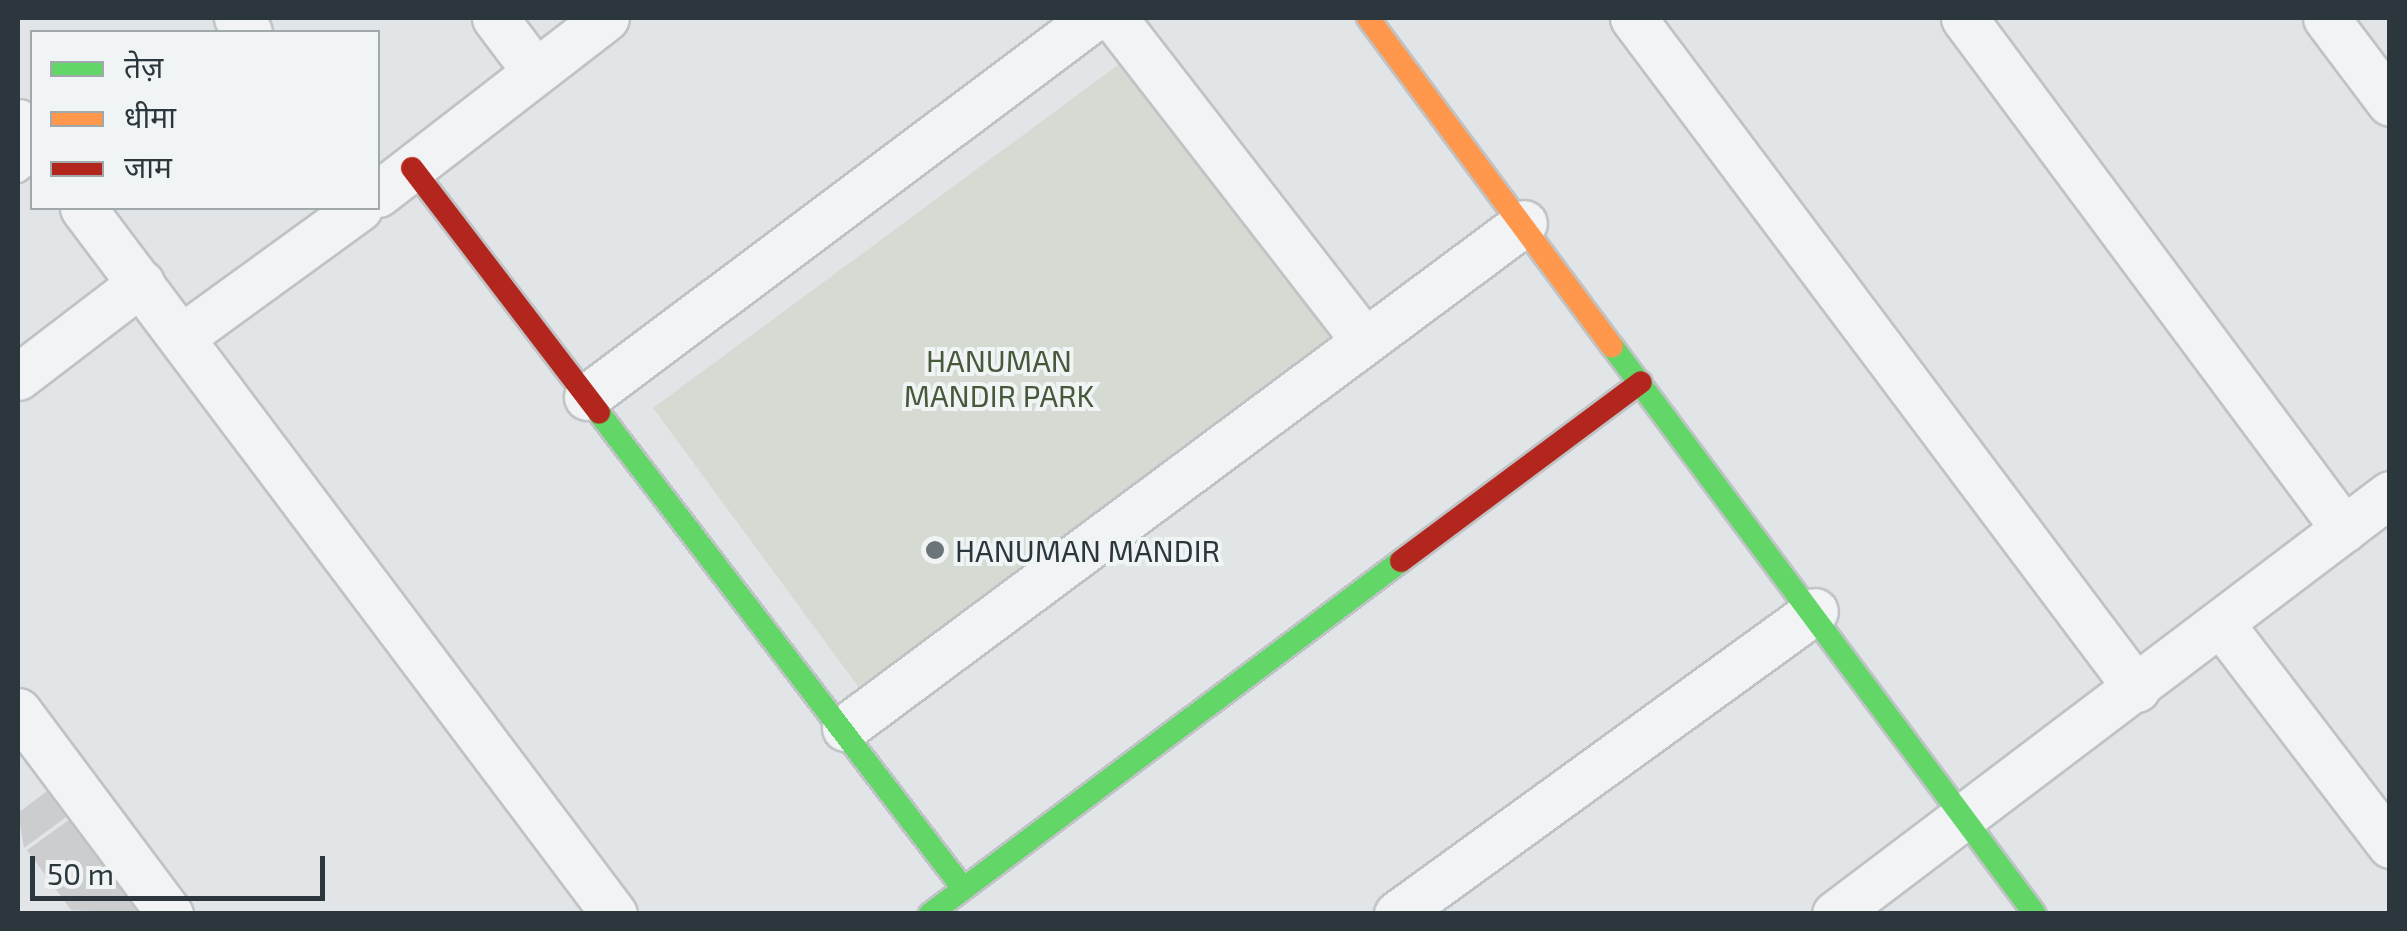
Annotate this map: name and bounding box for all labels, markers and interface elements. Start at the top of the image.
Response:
legend [30,30,380,210]
text: तेज़ [124,48,163,84]
text: धीमा [124,98,176,134]
text: जाम [124,148,172,184]
park label: HANUMAN MANDIR PARK [904,342,1094,412]
place label: HANUMAN MANDIR [955,532,1220,568]
marker: HANUMAN MANDIR [924,539,946,561]
scale bar [35,836,330,898]
text: 50 m [47,855,114,891]

